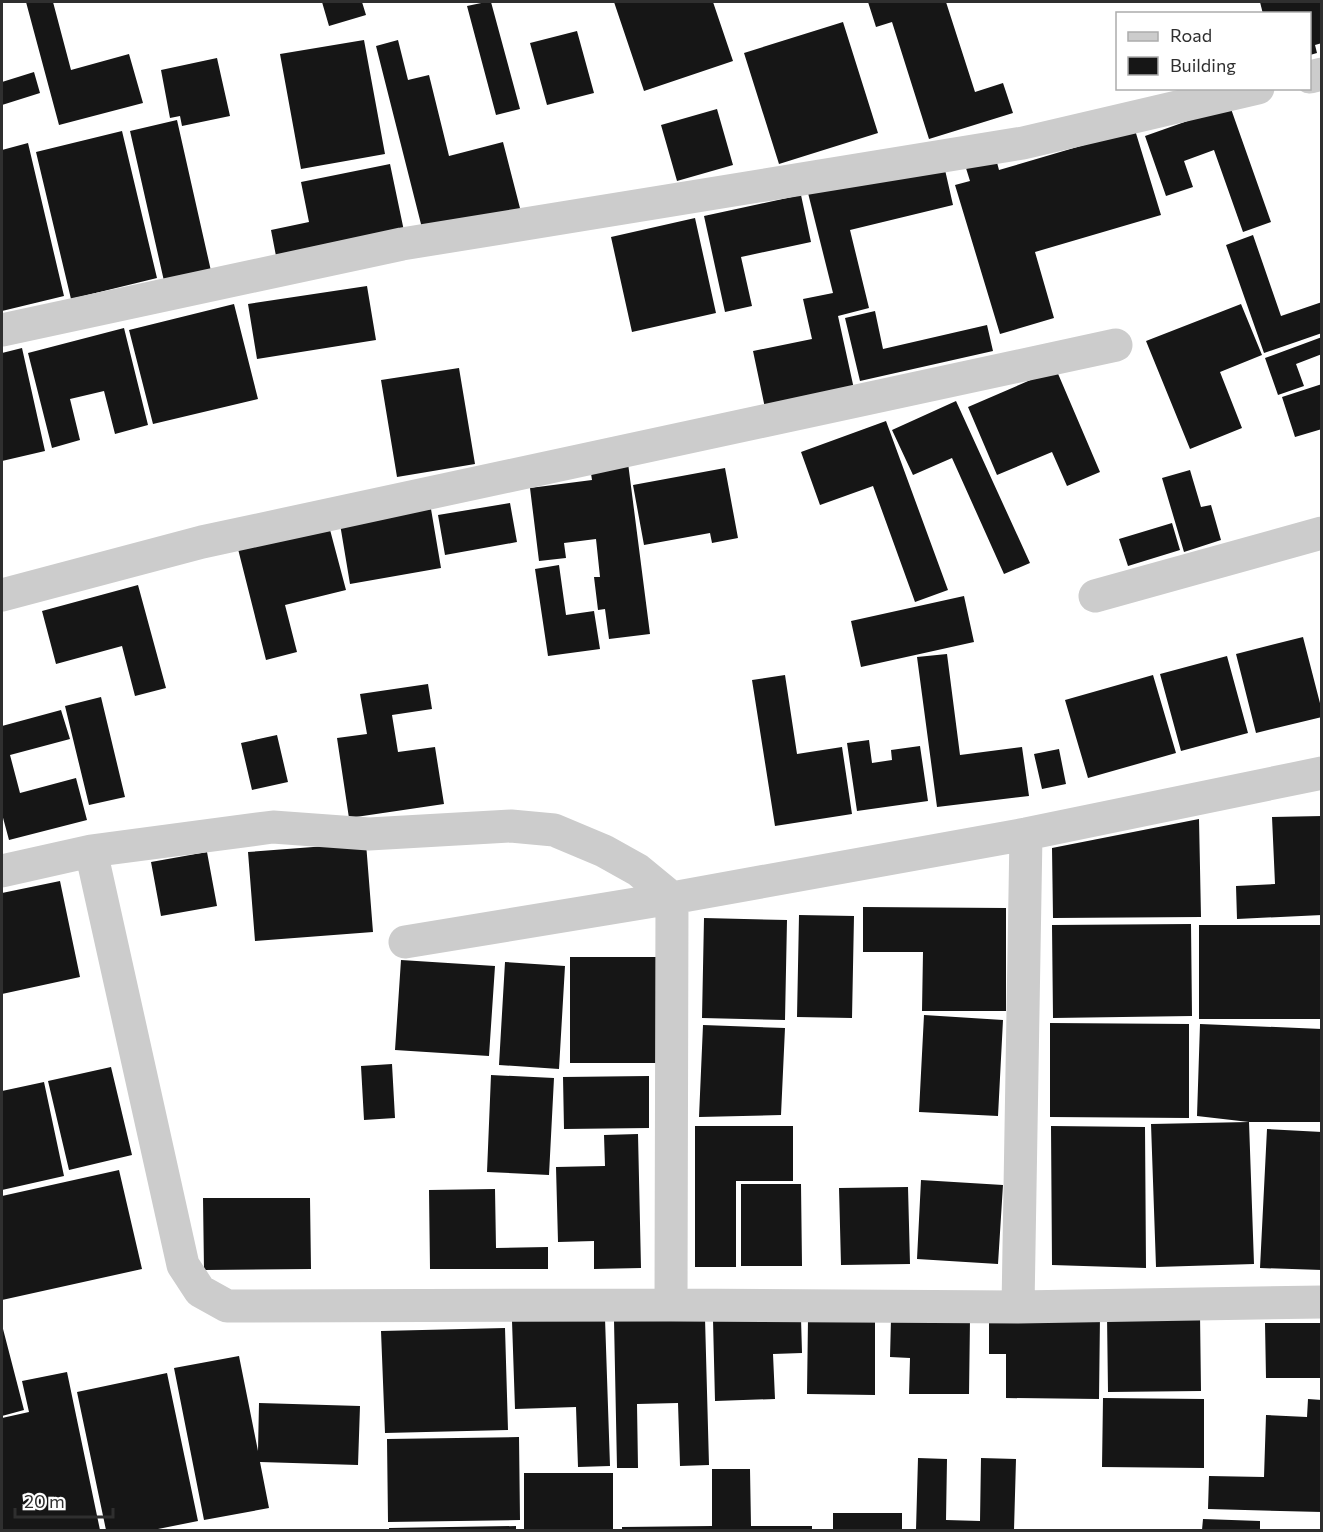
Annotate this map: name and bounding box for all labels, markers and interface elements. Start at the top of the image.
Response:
legend [1116,12,1311,90]
text: Road [1170,24,1212,46]
text: Building [1170,54,1236,76]
scale bar [15,1481,112,1519]
text: 20 m [24,1490,65,1512]

